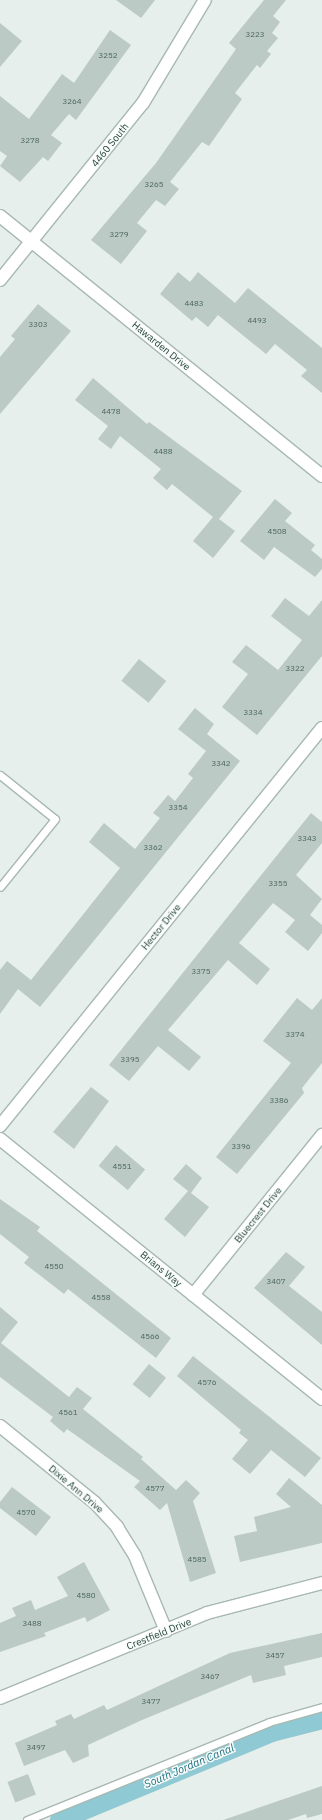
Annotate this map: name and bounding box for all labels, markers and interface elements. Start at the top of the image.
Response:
house number: 3223 [245,30,265,40]
house number: 3252 [98,51,118,61]
house number: 3264 [62,97,82,107]
street label: 4460 South [89,121,131,169]
house number: 3278 [20,136,40,146]
house number: 3265 [144,180,164,190]
house number: 3279 [109,230,129,240]
house number: 4483 [184,299,204,309]
house number: 4493 [247,316,267,326]
street label: Hawarden Drive [129,319,193,373]
house number: 3303 [28,320,48,330]
house number: 4478 [101,407,121,417]
house number: 4488 [153,447,173,457]
house number: 4508 [267,527,287,537]
house number: 3322 [285,664,305,674]
house number: 3334 [243,708,263,718]
house number: 3342 [211,759,231,769]
house number: 3354 [168,803,188,813]
house number: 3343 [297,834,317,844]
house number: 3362 [143,843,163,853]
house number: 3355 [268,879,288,889]
street label: Hector Drive [139,902,183,952]
house number: 3375 [191,967,211,977]
house number: 3374 [285,1030,305,1040]
house number: 3395 [120,1055,140,1065]
house number: 3386 [269,1096,289,1106]
house number: 3396 [231,1142,251,1152]
house number: 4551 [112,1162,132,1172]
street label: Bluecrest Drive [232,1185,284,1245]
street label: Brians Way [138,1249,184,1289]
house number: 4550 [44,1262,64,1272]
house number: 3407 [266,1277,286,1287]
house number: 4558 [91,1293,111,1303]
house number: 4566 [140,1332,160,1342]
house number: 4576 [197,1378,217,1388]
house number: 4561 [58,1408,78,1418]
street label: Dixie Ann Drive [46,1463,106,1515]
house number: 4577 [145,1484,165,1494]
house number: 4570 [16,1508,36,1518]
house number: 4585 [187,1555,207,1565]
house number: 4580 [76,1591,96,1601]
street label: Crestfield Drive [125,1616,193,1652]
house number: 3488 [22,1619,42,1629]
house number: 3457 [265,1651,285,1661]
house number: 3467 [200,1672,220,1682]
house number: 3477 [141,1697,161,1707]
water label: South Jordan Canal [142,1741,236,1791]
house number: 3497 [26,1743,46,1753]

